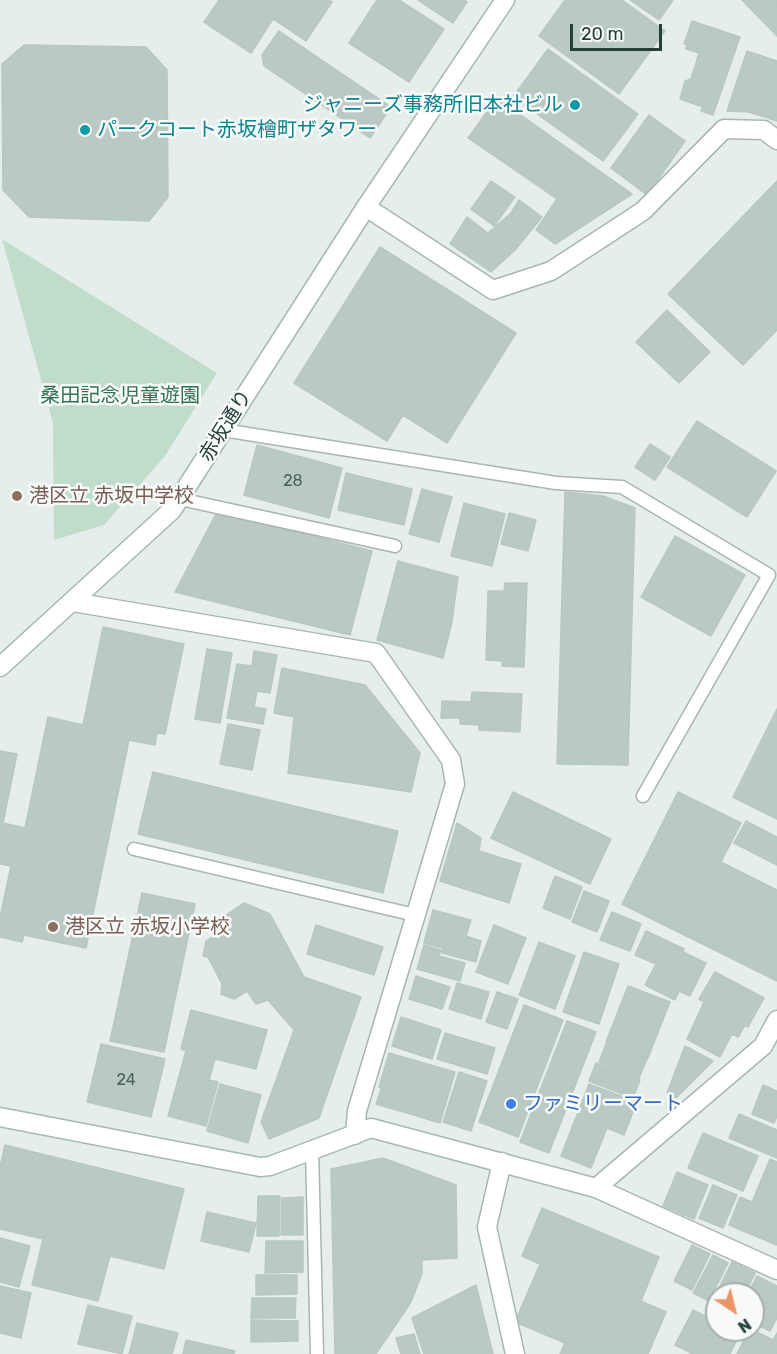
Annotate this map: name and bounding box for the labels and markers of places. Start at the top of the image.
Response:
place label: ジャニーズ事務所旧本社ビル [303,93,563,117]
marker: ジャニーズ事務所旧本社ビル [568,98,582,112]
place label: パークコート赤坂檜町ザタワー [97,118,377,142]
marker: パークコート赤坂檜町ザタワー [78,123,92,137]
place label: 港区立 赤坂中学校 [29,484,194,508]
marker: 港区立 赤坂中学校 [10,489,24,503]
place label: 港区立 赤坂小学校 [65,915,230,939]
marker: 港区立 赤坂小学校 [46,920,60,934]
place label: ファミリーマート [523,1092,683,1116]
marker: ファミリーマート [504,1097,518,1111]

